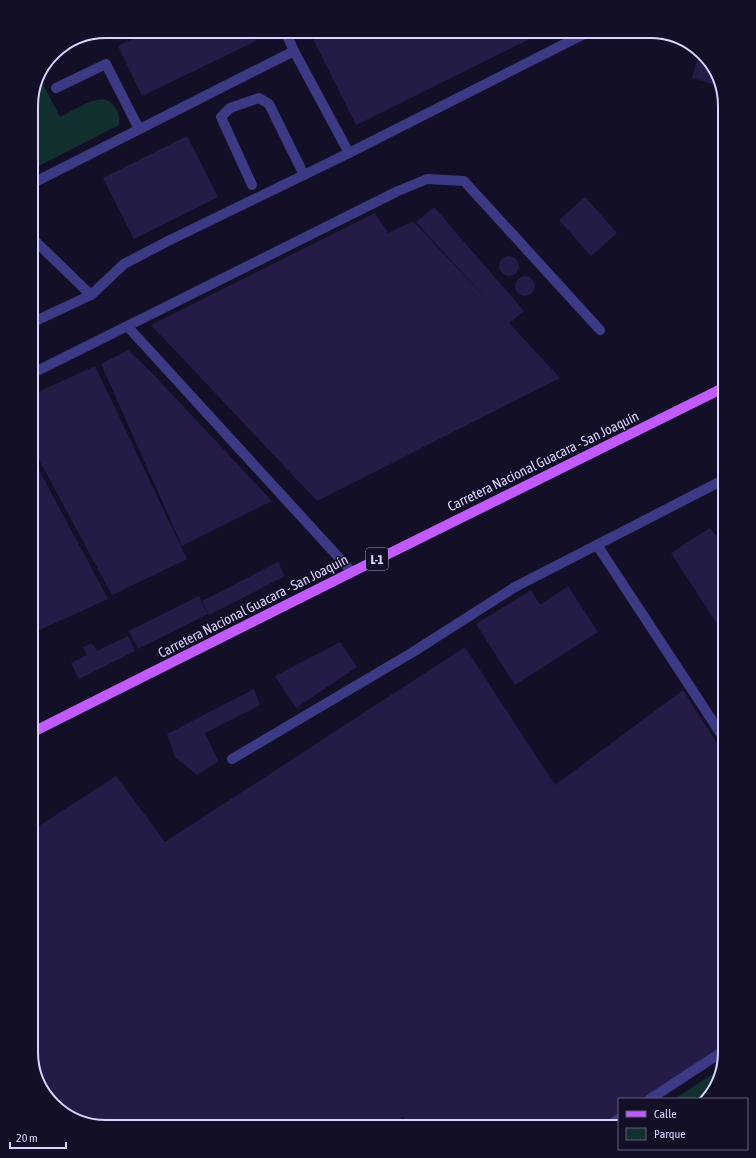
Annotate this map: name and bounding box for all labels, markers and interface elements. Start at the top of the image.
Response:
street label: Carretera Nacional Guacara - San Joaquín [445,408,641,514]
road number: L-1 [366,548,388,570]
street label: Carretera Nacional Guacara - San Joaquín [155,551,351,661]
legend [618,1098,748,1150]
text: Calle [654,1107,677,1121]
scale bar [10,1124,66,1150]
text: Parque [654,1127,686,1141]
text: 20 m [16,1131,38,1145]

